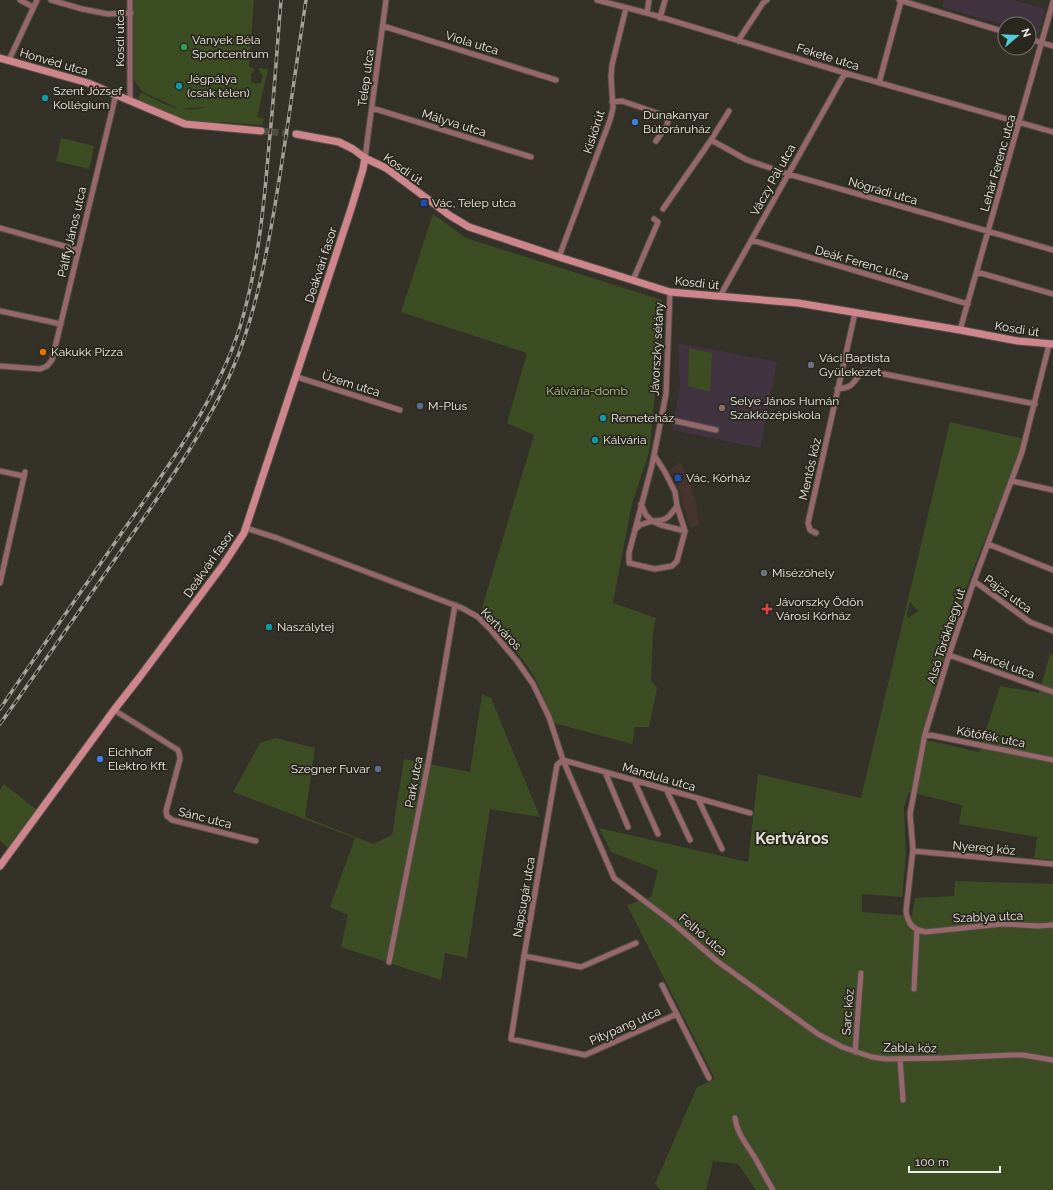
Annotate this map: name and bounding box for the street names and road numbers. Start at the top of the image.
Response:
street label: Kosdi utca [113,9,127,67]
street label: Viola utca [444,28,500,58]
street label: Fekete utca [795,41,861,73]
street label: Honvéd utca [18,46,90,78]
street label: Telep utca [355,48,377,108]
street label: Mályva utca [420,107,488,139]
street label: Kiskörút [580,109,608,155]
street label: Lehár Ferenc utca [977,113,1019,213]
street label: Váczy Pál utca [748,142,798,218]
street label: Kosdi út [381,150,425,188]
street label: Nógrádi utca [847,174,919,208]
street label: Pálffy János utca [55,185,89,279]
street label: Deákvári fasor [302,225,340,305]
street label: Deák Ferenc utca [813,243,911,283]
street label: Kosdi út [674,274,720,292]
street label: Jávorszky sétány [648,301,666,396]
street label: Kosdi út [994,319,1040,339]
street label: Üzem utca [320,369,382,399]
street label: Mentős köz [796,437,824,501]
street label: Deákvári fasor [181,527,238,600]
street label: Pajzs utca [981,572,1035,616]
street label: Alsó Törökhegy út [924,587,968,685]
street label: Kertváros [478,605,524,653]
street label: Páncél utca [971,646,1037,682]
street label: Kötőfék utca [955,723,1027,751]
street label: Park utca [402,755,426,809]
street label: Mandula utca [621,760,697,794]
street label: Sánc utca [177,805,233,831]
street label: Nyereg köz [952,838,1016,858]
street label: Napsugár utca [510,856,538,938]
street label: Szablya utca [953,909,1023,925]
street label: Felhő utca [676,911,730,959]
street label: Sarc köz [839,988,857,1036]
street label: Pitypang utca [587,1004,663,1048]
street label: Zabla köz [883,1041,937,1055]

